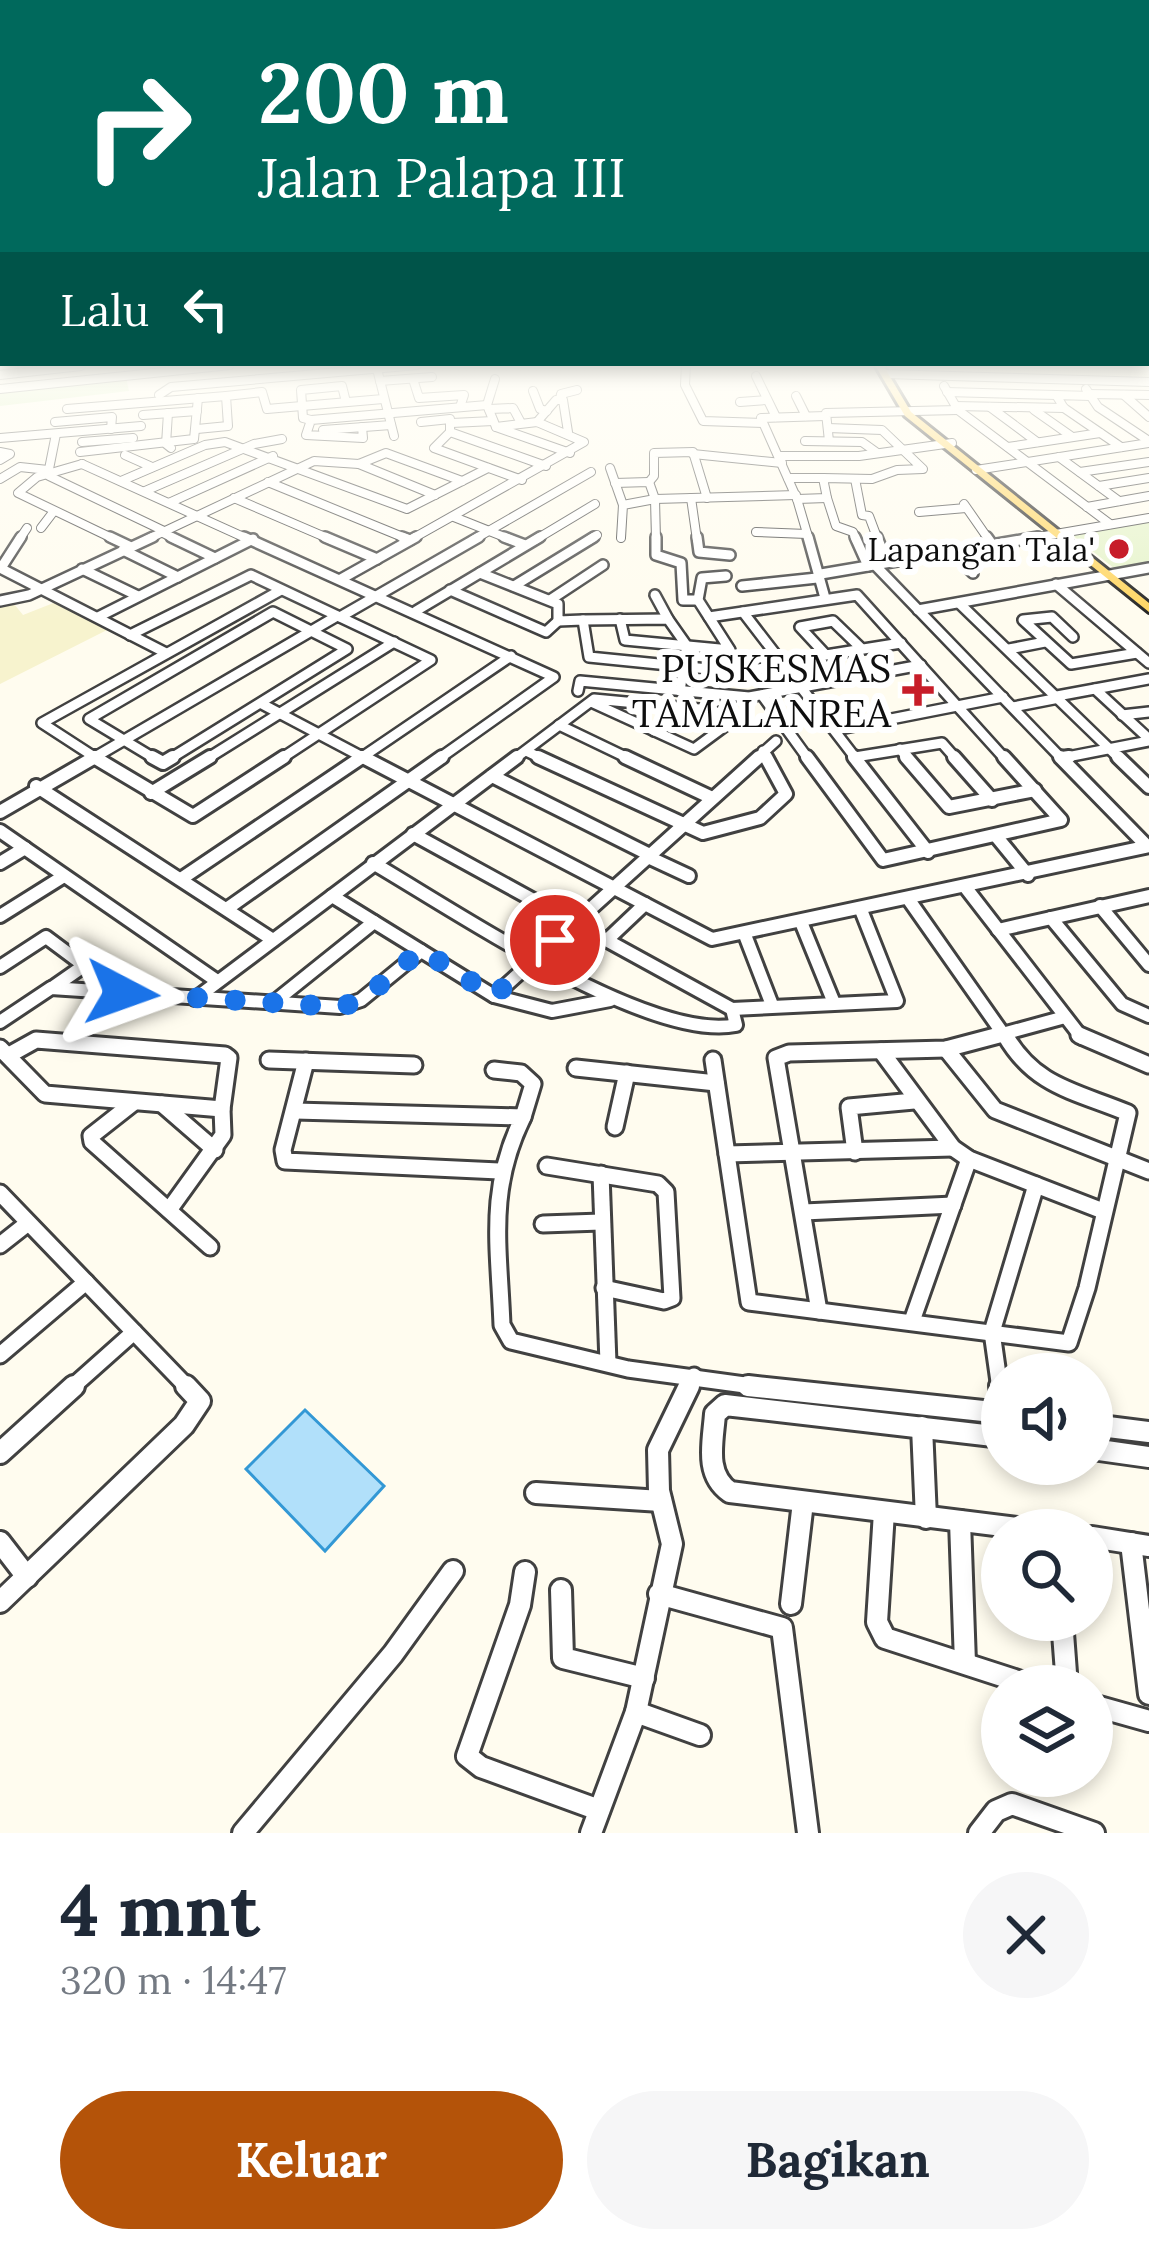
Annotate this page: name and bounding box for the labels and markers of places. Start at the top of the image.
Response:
place label: Lapangan Tala' [868,528,1095,570]
marker: Lapangan Tala' [1106,536,1132,562]
place label: PUSKESMAS TAMALANREA [632,643,892,738]
marker: PUSKESMAS TAMALANREA [902,674,934,706]
pin [504,889,606,991]

